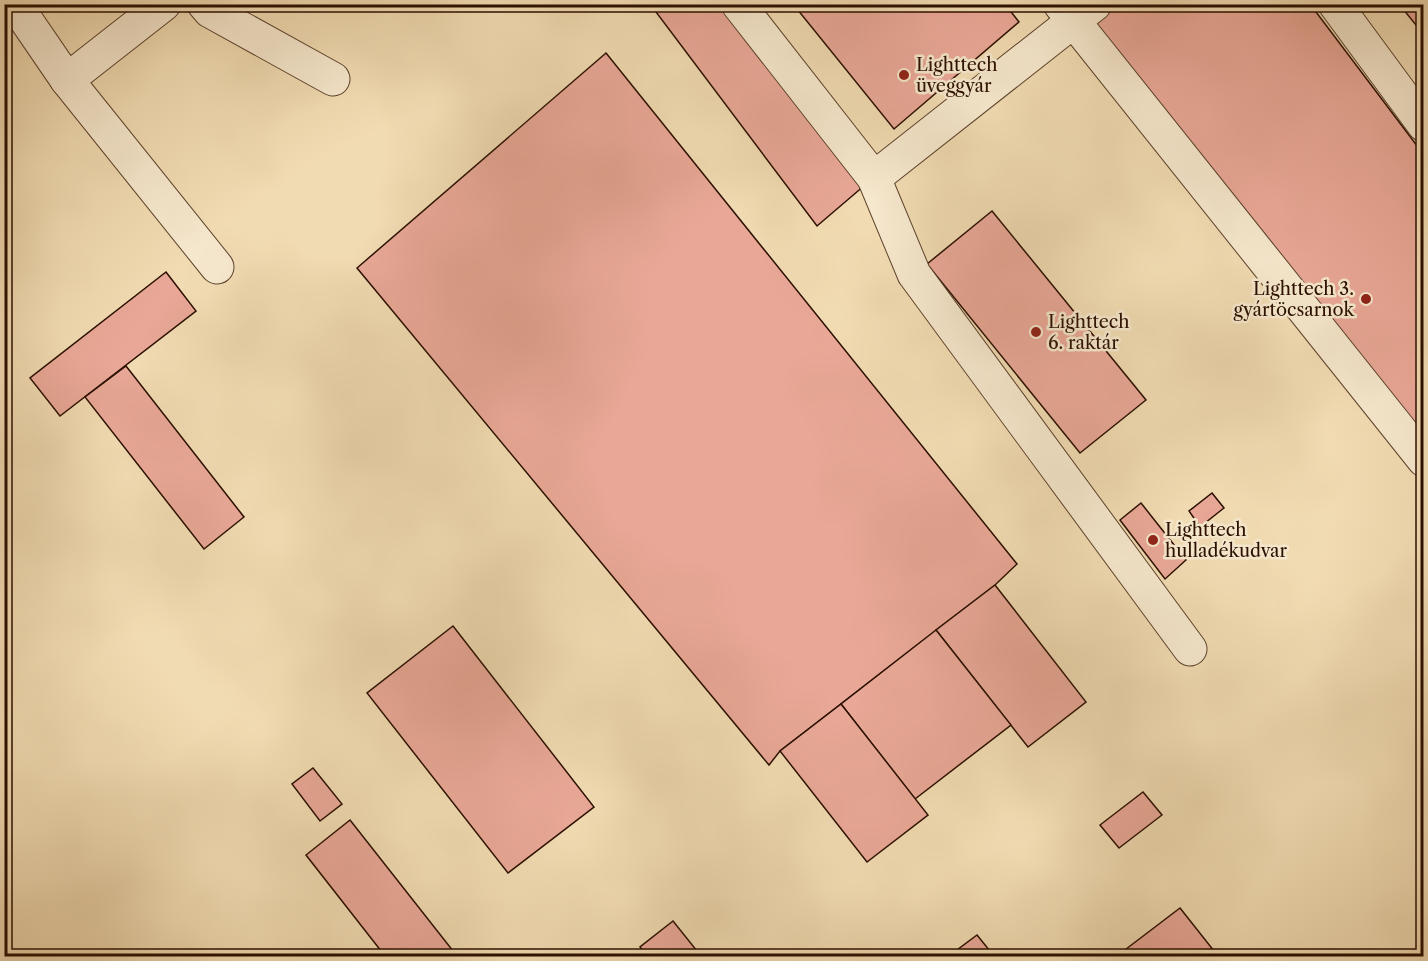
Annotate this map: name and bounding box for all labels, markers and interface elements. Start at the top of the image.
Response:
place label: Lighttech üveggyár [916,54,998,97]
marker: Lighttech üveggyár [897,68,911,82]
place label: Lighttech 3. gyártöcsarnok [1233,278,1356,321]
marker: Lighttech 3. gyártöcsarnok [1359,292,1373,306]
place label: Lighttech 6. raktár [1048,311,1130,354]
marker: Lighttech 6. raktár [1029,325,1043,339]
place label: Lighttech hulladékudvar [1165,519,1288,562]
marker: Lighttech hulladékudvar [1146,533,1160,547]

